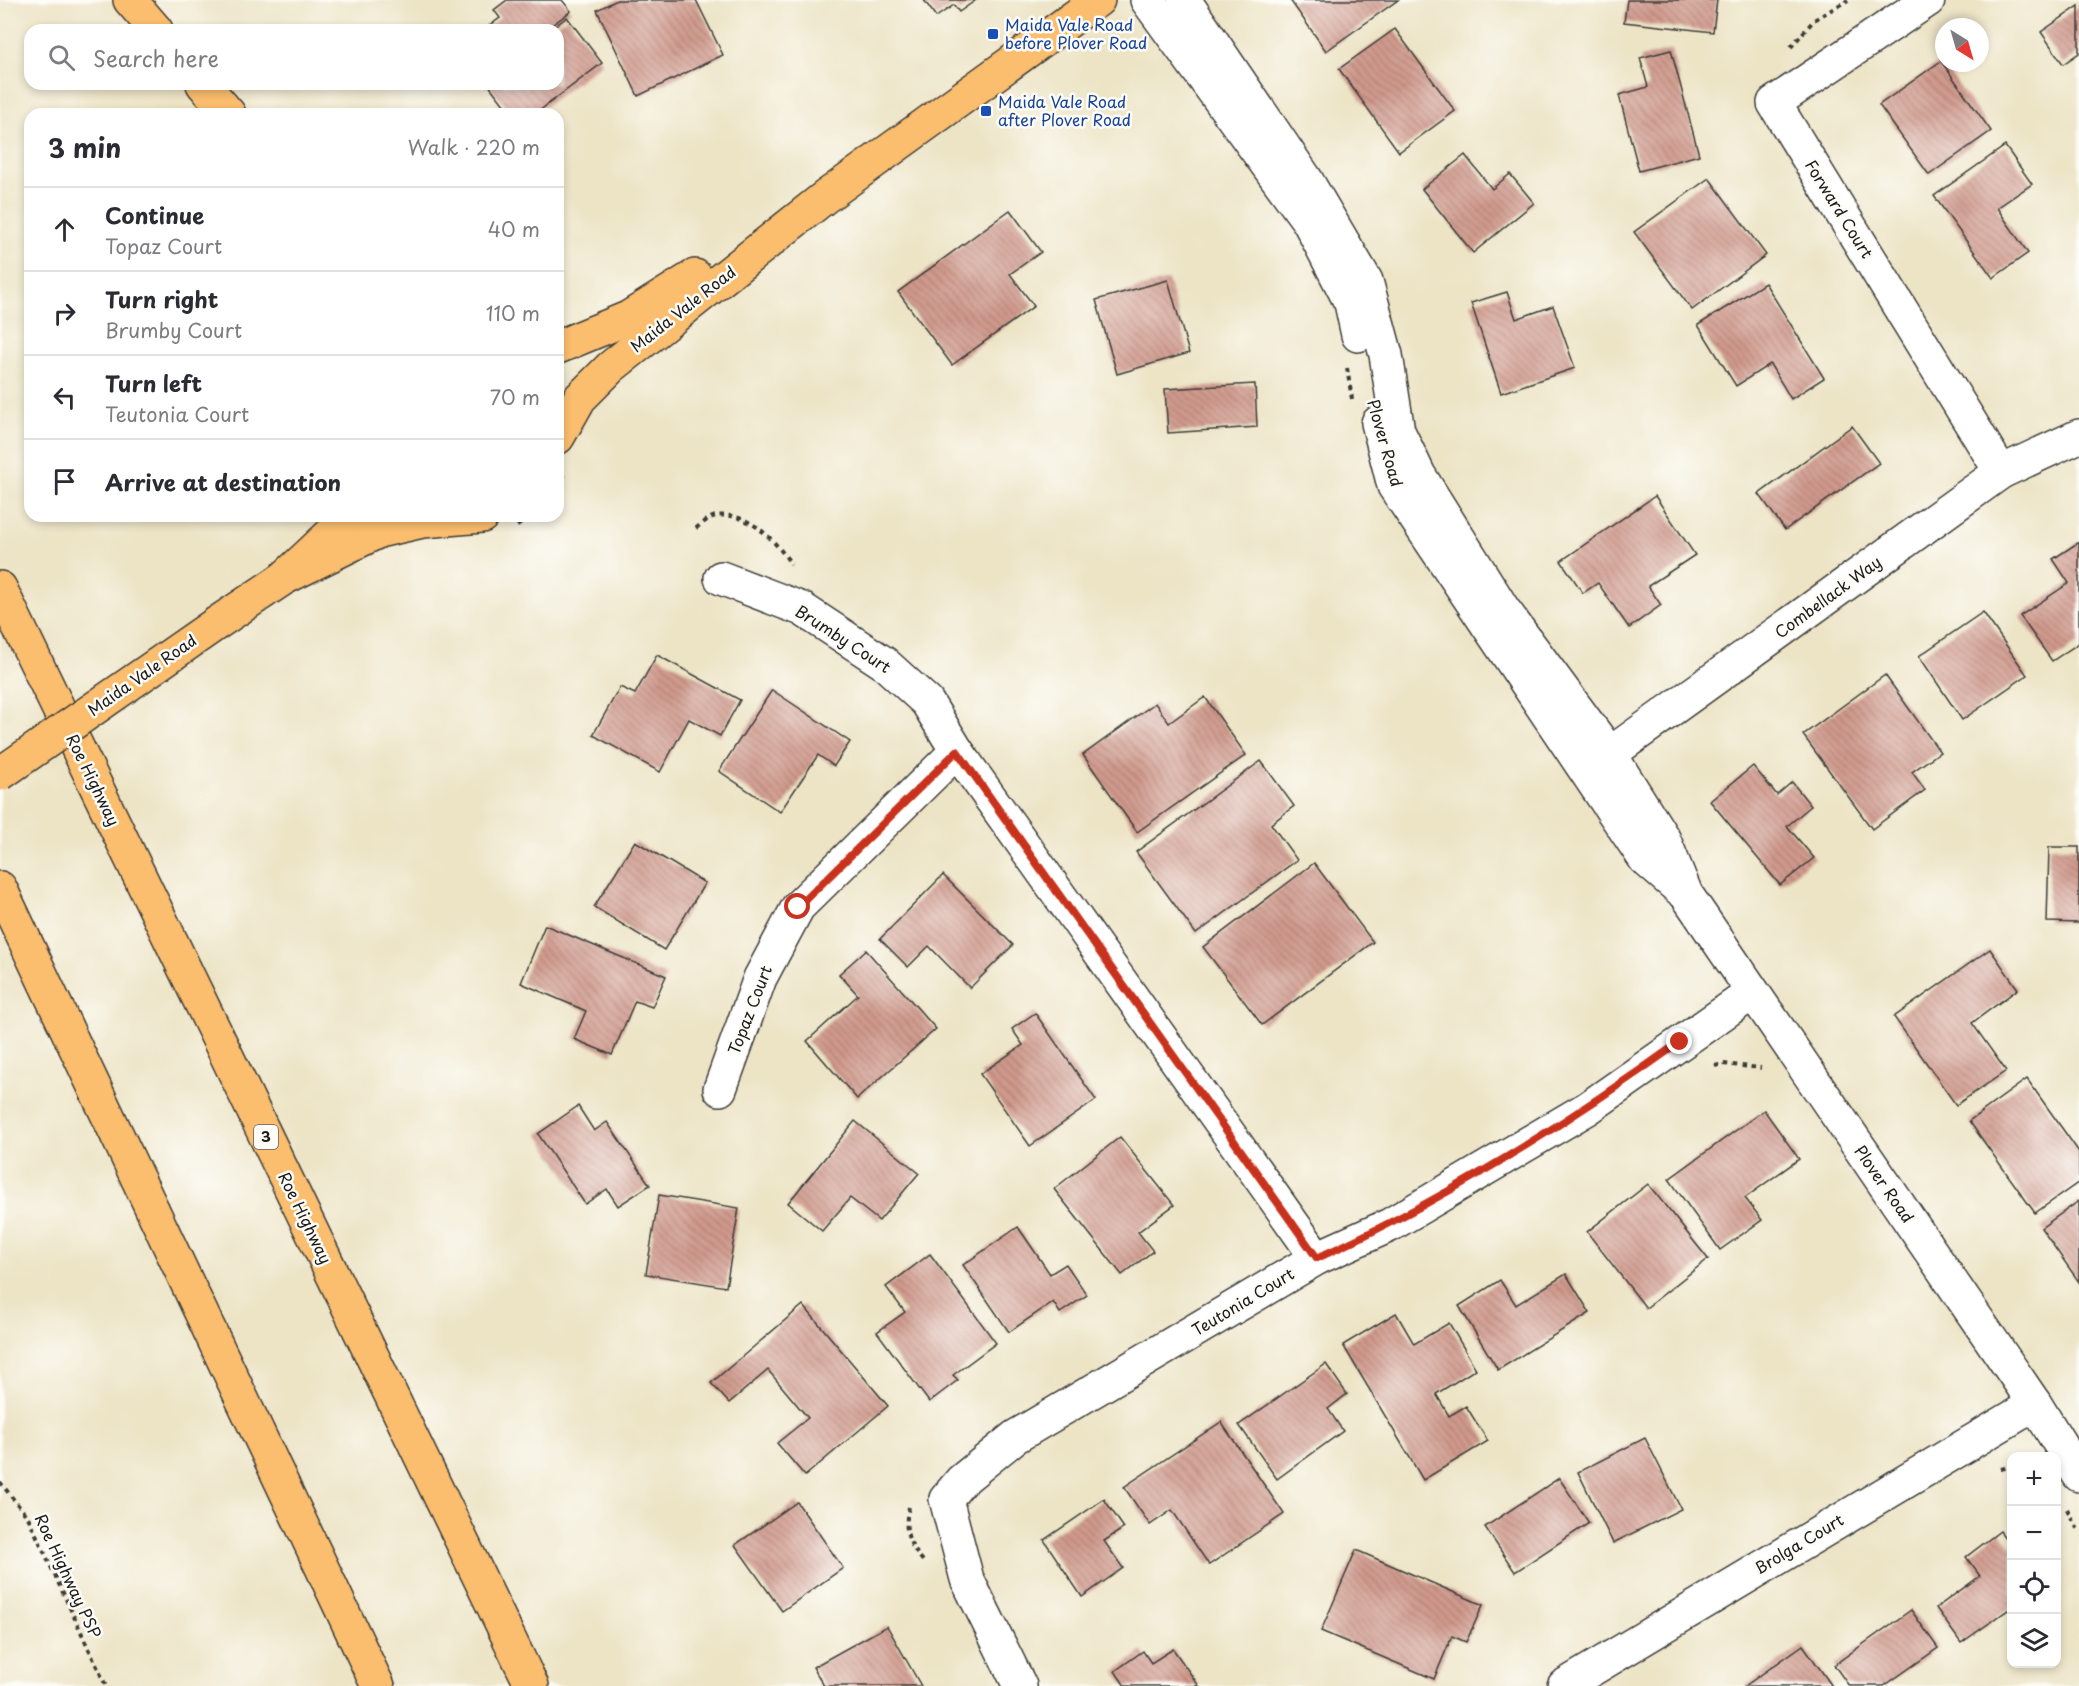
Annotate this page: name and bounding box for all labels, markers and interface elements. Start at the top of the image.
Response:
place label: Maida Vale Road before Plover Road [1005,12,1147,54]
north arrow [1935,18,1989,72]
search box [24,24,564,90]
marker: Maida Vale Road before Plover Road [986,27,1000,41]
icon: search [45,41,78,74]
text: Search here [93,41,219,74]
place label: Maida Vale Road after Plover Road [998,89,1131,131]
marker: Maida Vale Road after Plover Road [979,104,993,118]
text: 3 min [48,128,121,167]
text: Walk · 220 m [408,132,540,162]
street label: Forward Court [1800,155,1880,263]
text: Continue [105,198,204,231]
icon: ahead [48,213,81,246]
text: 40 m [488,214,540,244]
text: Topaz Court [105,231,222,261]
street label: Maida Vale Road [624,259,740,357]
text: Turn right [105,282,218,315]
icon: right [48,297,81,330]
text: 110 m [486,298,540,328]
text: Brumby Court [105,315,242,345]
text: Turn left [105,366,202,399]
icon: left [48,381,81,414]
text: 70 m [490,382,540,412]
street label: Plover Road [1362,396,1410,489]
text: Teutonia Court [105,399,249,429]
icon: arrive [48,465,81,498]
text: Arrive at destination [105,465,341,498]
street label: Combellack Way [1769,549,1886,643]
street label: Brumby Court [791,598,896,678]
street label: Maida Vale Road [82,628,201,721]
street label: Roe Highway [61,730,127,830]
route start [784,893,810,919]
street label: Topaz Court [721,961,777,1058]
route end [1666,1028,1692,1054]
road number: 3 [254,1125,278,1149]
street label: Plover Road [1849,1140,1921,1227]
street label: Roe Highway [273,1168,339,1268]
street label: Teutonia Court [1187,1261,1299,1341]
map controls [2007,1452,2061,1668]
button: + [2007,1452,2061,1506]
button: − [2007,1506,2061,1560]
street label: Brolga Court [1749,1507,1848,1579]
street label: Roe Highway PSP [30,1510,108,1642]
button: locate [2007,1560,2061,1614]
button: layers [2007,1614,2061,1668]

